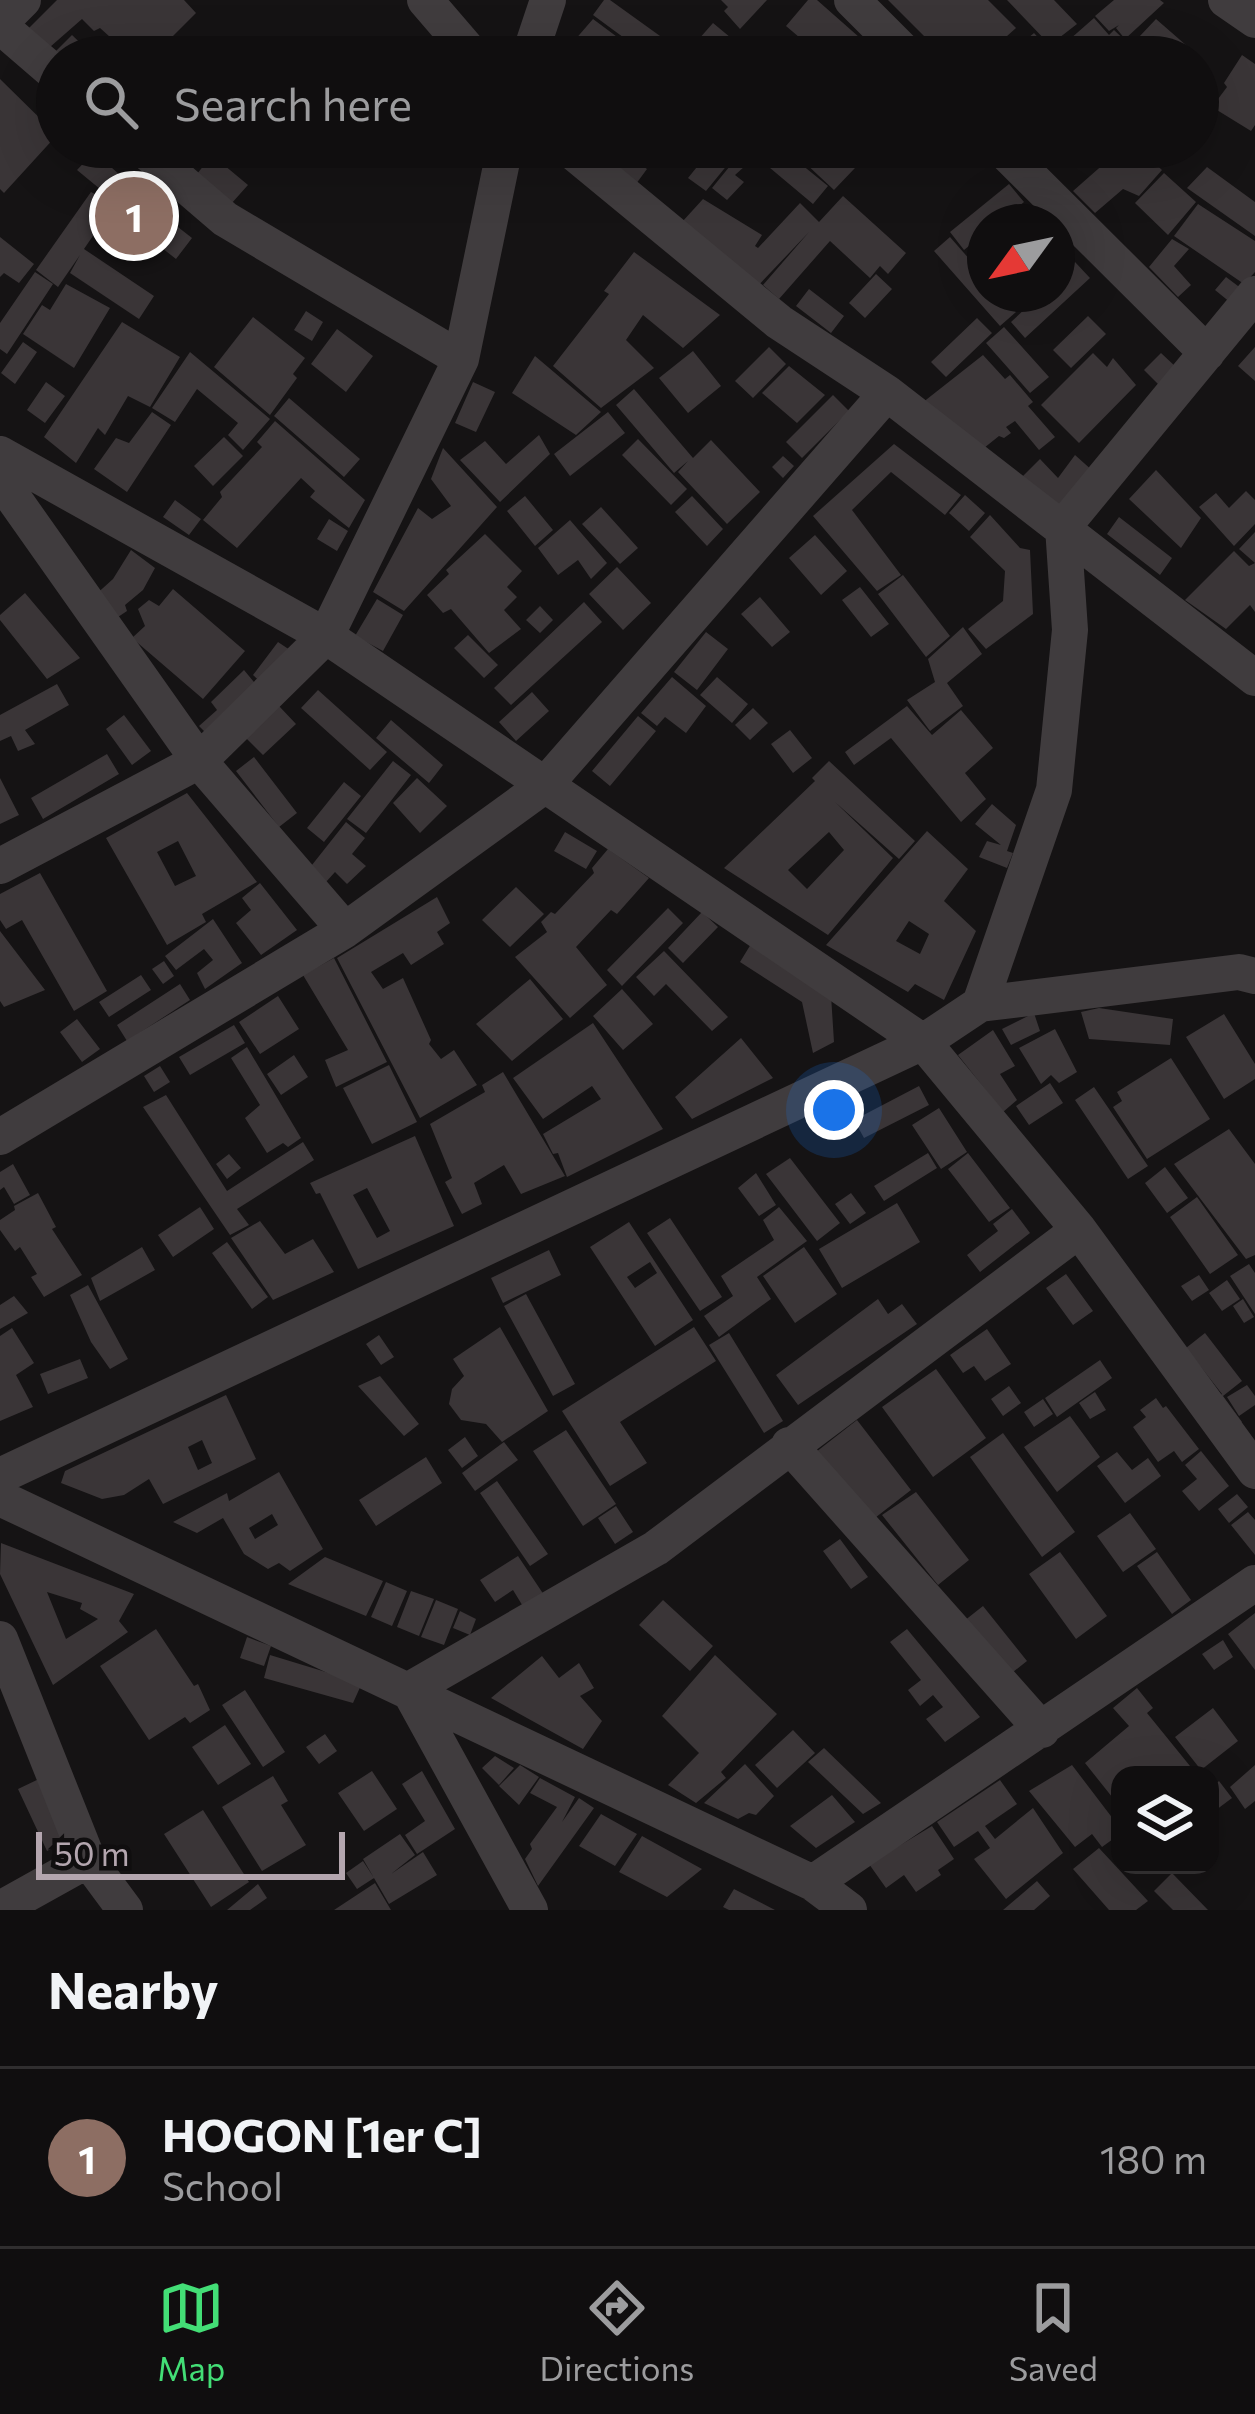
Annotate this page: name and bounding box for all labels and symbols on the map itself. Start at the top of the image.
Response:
pin: 1 [95,171,173,261]
north arrow [967,204,1075,312]
your location [804,1080,864,1140]
scale bar [36,1826,345,1879]

